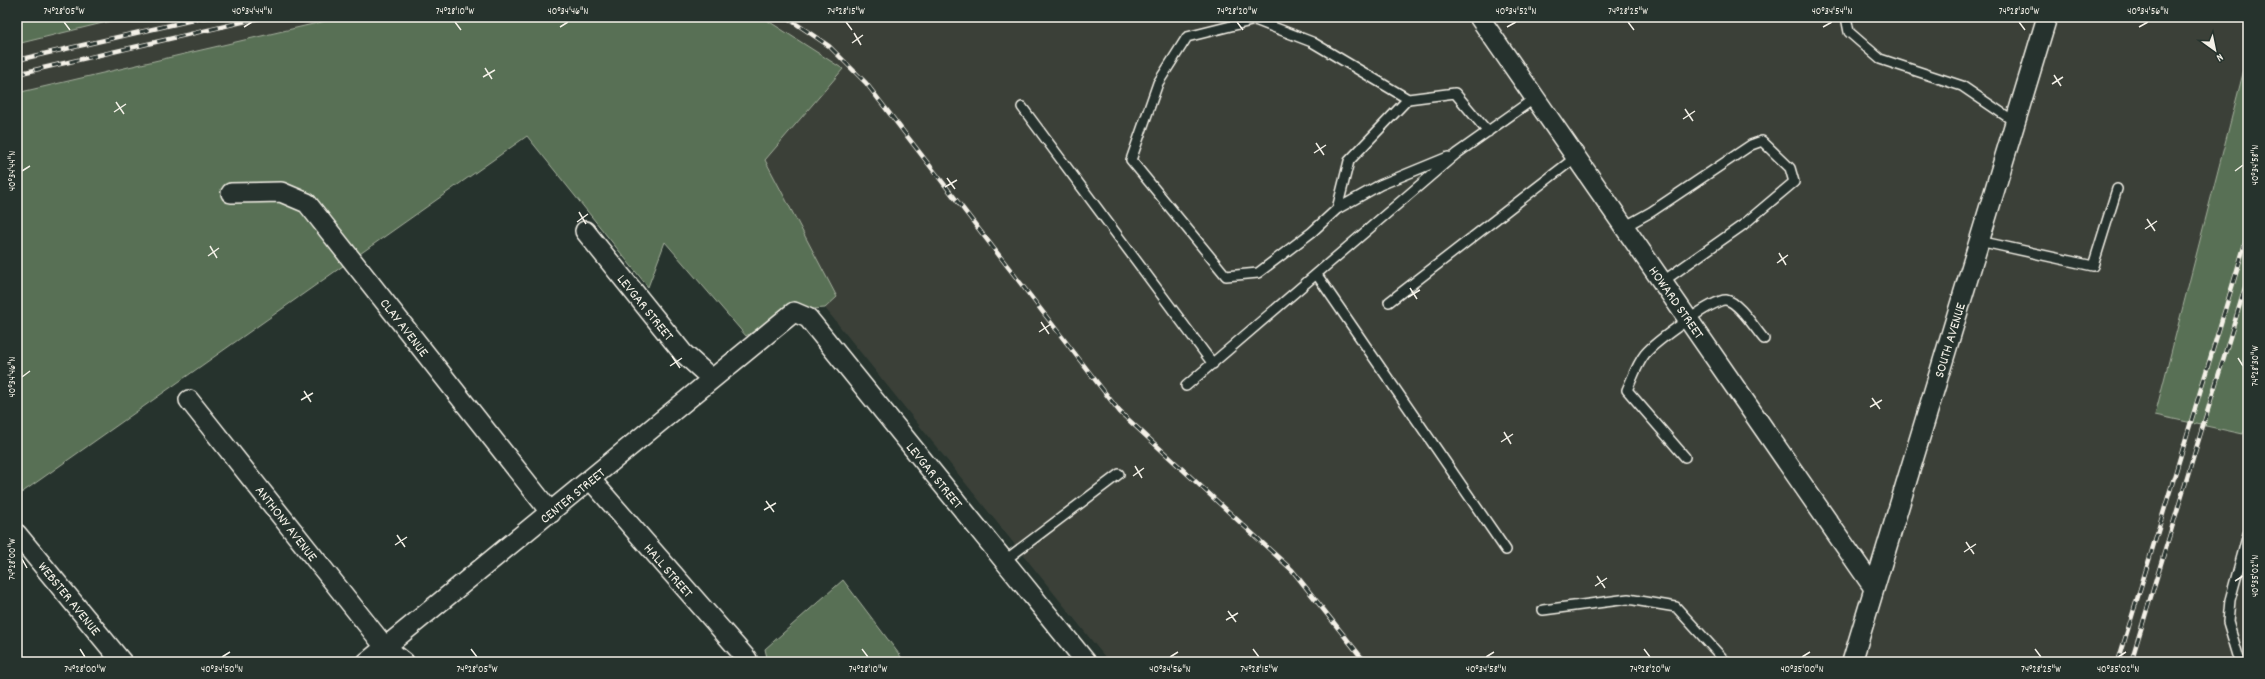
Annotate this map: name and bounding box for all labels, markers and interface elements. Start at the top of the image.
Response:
text: 74°28'05"W [44,5,85,19]
text: 40°34'44"N [232,5,272,19]
text: 74°28'10"W [436,5,474,19]
text: 40°34'46"N [548,5,589,19]
text: 74°28'15"W [827,5,865,19]
text: 74°28'20"W [1217,5,1258,19]
text: 40°34'52"N [1496,5,1536,19]
text: 74°28'25"W [1608,5,1648,19]
text: 40°34'54"N [1812,5,1852,19]
text: 74°28'30"W [1999,5,2040,19]
text: 40°34'56"N [2127,5,2169,19]
north arrow [2195,30,2235,70]
text: N [2212,49,2226,65]
text: 40°34'58"N [2249,145,2263,185]
text: 40°34'44"N [6,151,20,191]
street label: HOWARD STREET [1643,263,1708,344]
street label: LEVGAR STREET [611,271,678,346]
street label: CLAY AVENUE [374,295,433,362]
street label: SOUTH AVENUE [1930,300,1972,381]
text: 74°28'30"W [2249,345,2263,386]
text: 40°34'46"N [6,356,20,397]
street label: LEVGAR STREET [900,439,967,514]
street label: CENTER STREET [536,464,611,529]
street label: ANTHONY AVENUE [249,482,322,567]
text: 74°28'00"W [6,538,20,580]
street label: HALL STREET [638,540,697,603]
text: 40°35'02"N [2249,555,2263,597]
street label: WEBSTER AVENUE [32,558,105,641]
text: 74°28'00"W [64,663,106,677]
text: 40°34'50"N [201,663,243,677]
text: 74°28'05"W [457,663,498,677]
text: 74°28'10"W [849,663,887,677]
text: 40°34'56"N [1149,663,1191,677]
text: 74°28'15"W [1240,663,1278,677]
text: 40°34'58"N [1466,663,1506,677]
text: 74°28'20"W [1630,663,1671,677]
text: 40°35'00"N [1780,663,1824,677]
text: 74°28'25"W [2021,663,2061,677]
text: 40°35'02"N [2097,663,2139,677]

